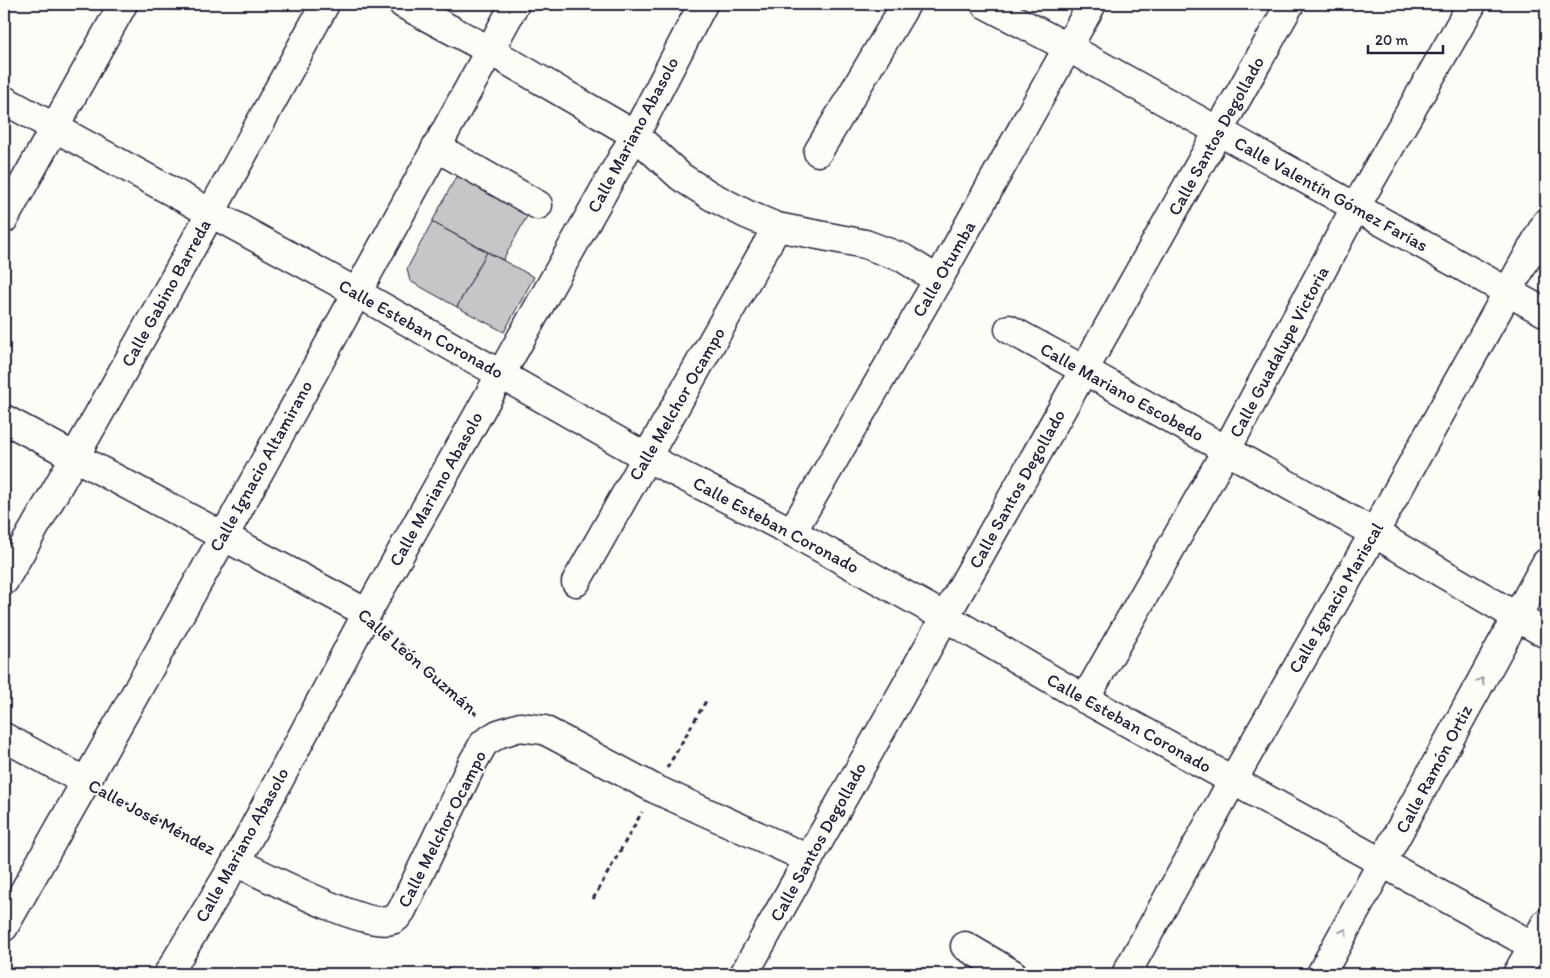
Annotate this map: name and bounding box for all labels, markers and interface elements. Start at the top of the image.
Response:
scale bar [1368,22,1442,54]
text: 20 m [1375,31,1409,49]
street label: Calle Santos Degollado [1163,52,1269,220]
street label: Calle Mariano Abasolo [583,53,683,217]
street label: Calle Valentín Gómez Farías [1230,132,1432,256]
street label: Calle Gabino Barreda [116,215,216,371]
street label: Calle Otumba [908,216,981,321]
street label: Calle Guadalupe Victoria [1225,263,1334,441]
street label: Calle Esteban Coronado [335,275,507,383]
street label: Calle Melchor Ocampo [624,323,730,485]
street label: Calle Mariano Escobedo [1036,338,1208,446]
street label: Calle Ignacio Altamirano [205,377,317,555]
street label: Calle Santos Degollado [964,405,1070,573]
street label: Calle Mariano Abasolo [384,408,488,570]
street label: Calle Esteban Coronado [689,472,863,578]
street label: Calle Ignacio Mariscal [1284,519,1388,677]
street label: Calle León Guzmán [353,604,481,718]
street label: Calle Esteban Coronado [1043,669,1215,777]
one-way arrow [1475,678,1485,687]
street label: Calle Ramón Ortiz [1391,700,1477,837]
street label: Calle Melchor Ocampo [393,747,491,911]
street label: Calle Santos Degollado [765,758,871,926]
street label: Calle Mariano Abasolo [190,764,294,926]
street label: Calle José Méndez [84,774,220,860]
one-way arrow [1338,928,1348,937]

